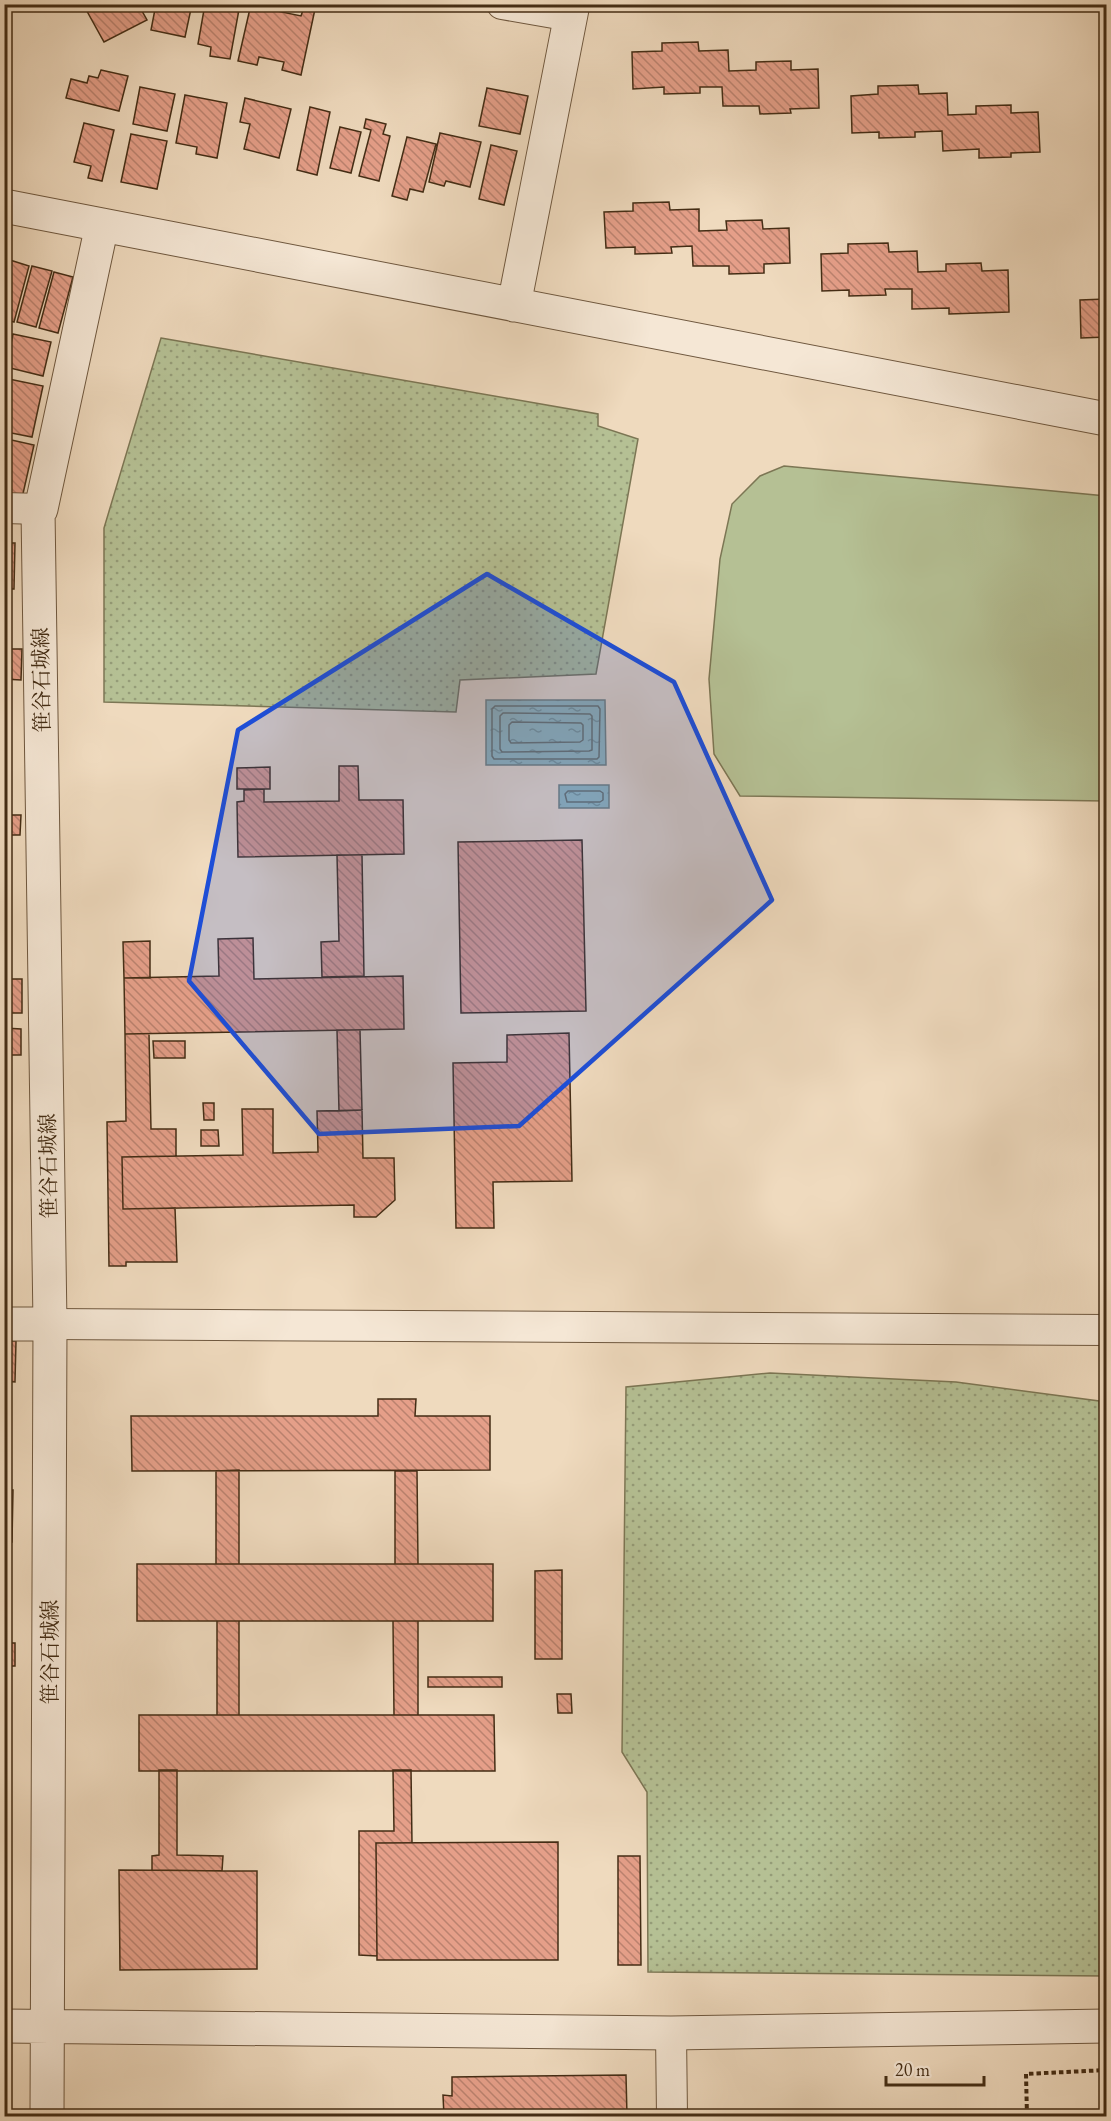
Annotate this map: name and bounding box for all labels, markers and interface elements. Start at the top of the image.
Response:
street label: 笹谷石城線 [27,627,55,733]
street label: 笹谷石城線 [34,1113,62,1219]
street label: 笹谷石城線 [36,1600,63,1705]
scale bar [886,2049,984,2087]
text: 20 m [895,2058,930,2081]

